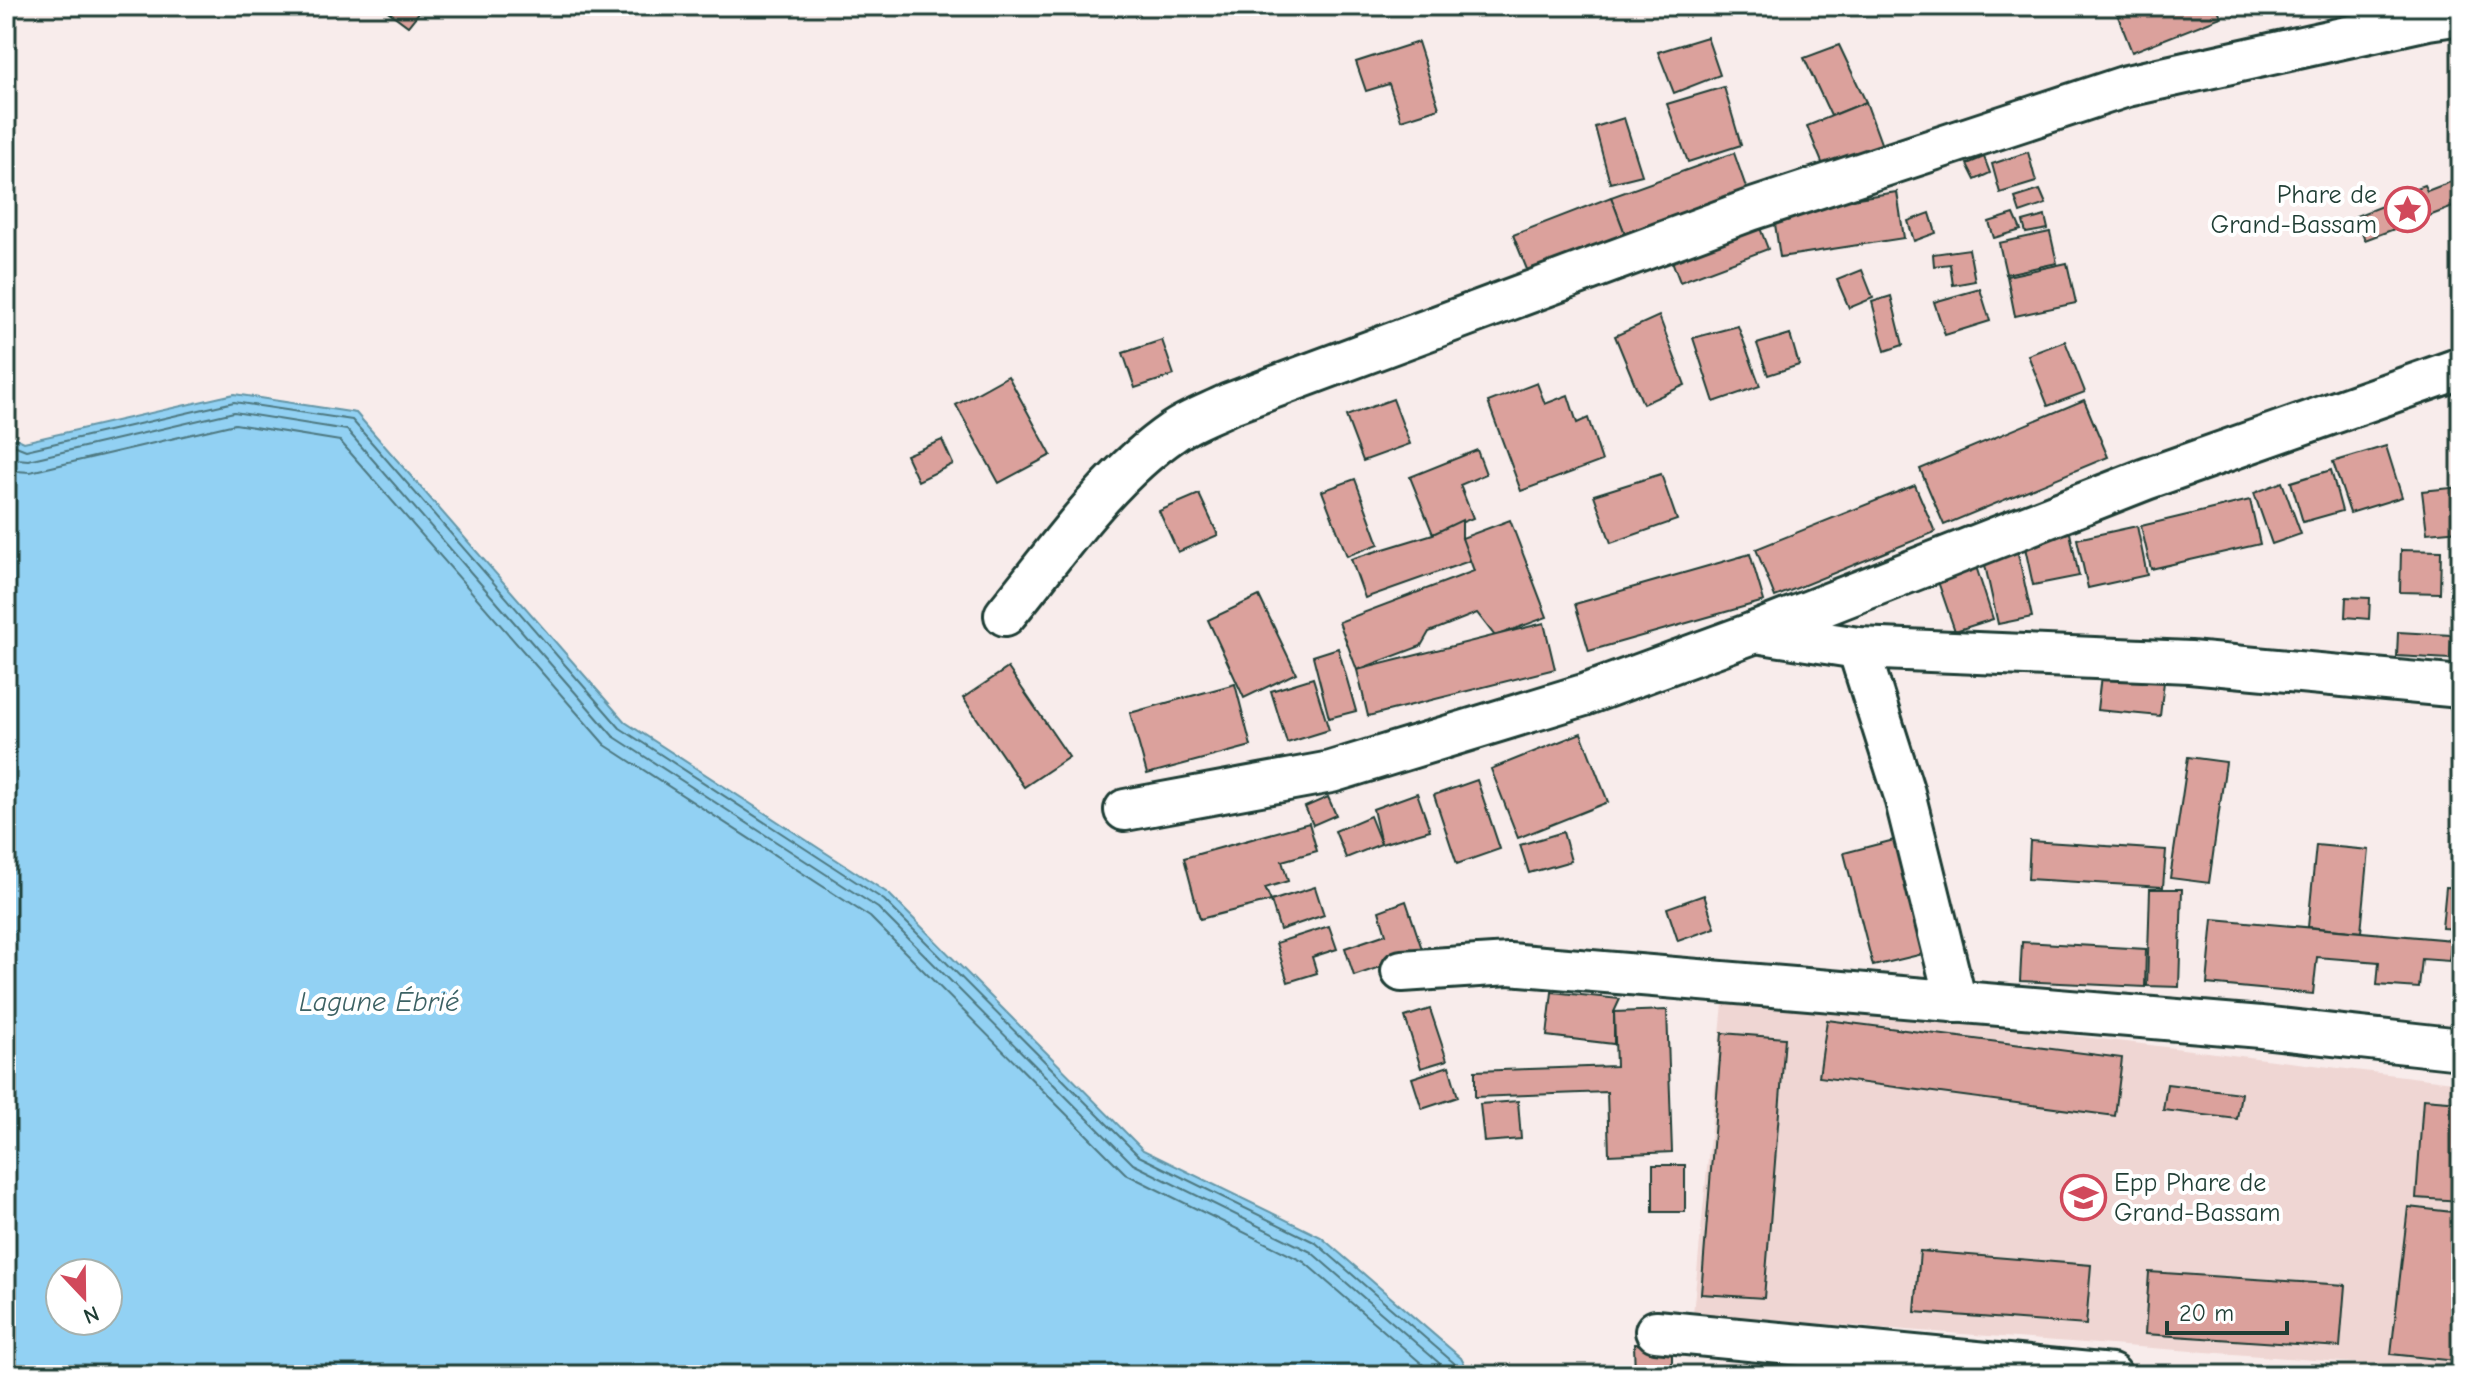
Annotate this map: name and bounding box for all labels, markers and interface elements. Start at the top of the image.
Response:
place label: Phare de Grand-Bassam [2211,180,2377,240]
place icon: Phare de Grand-Bassam [2384,186,2432,234]
water label: Lagune Ébrié [299,986,459,1018]
place label: Epp Phare de Grand-Bassam [2114,1168,2280,1228]
school or university icon: Epp Phare de Grand-Bassam [2059,1174,2107,1222]
north arrow [44,1257,124,1337]
scale bar [2167,1285,2287,1335]
text: 20 m [2179,1299,2234,1327]
text: N [80,1300,103,1329]

